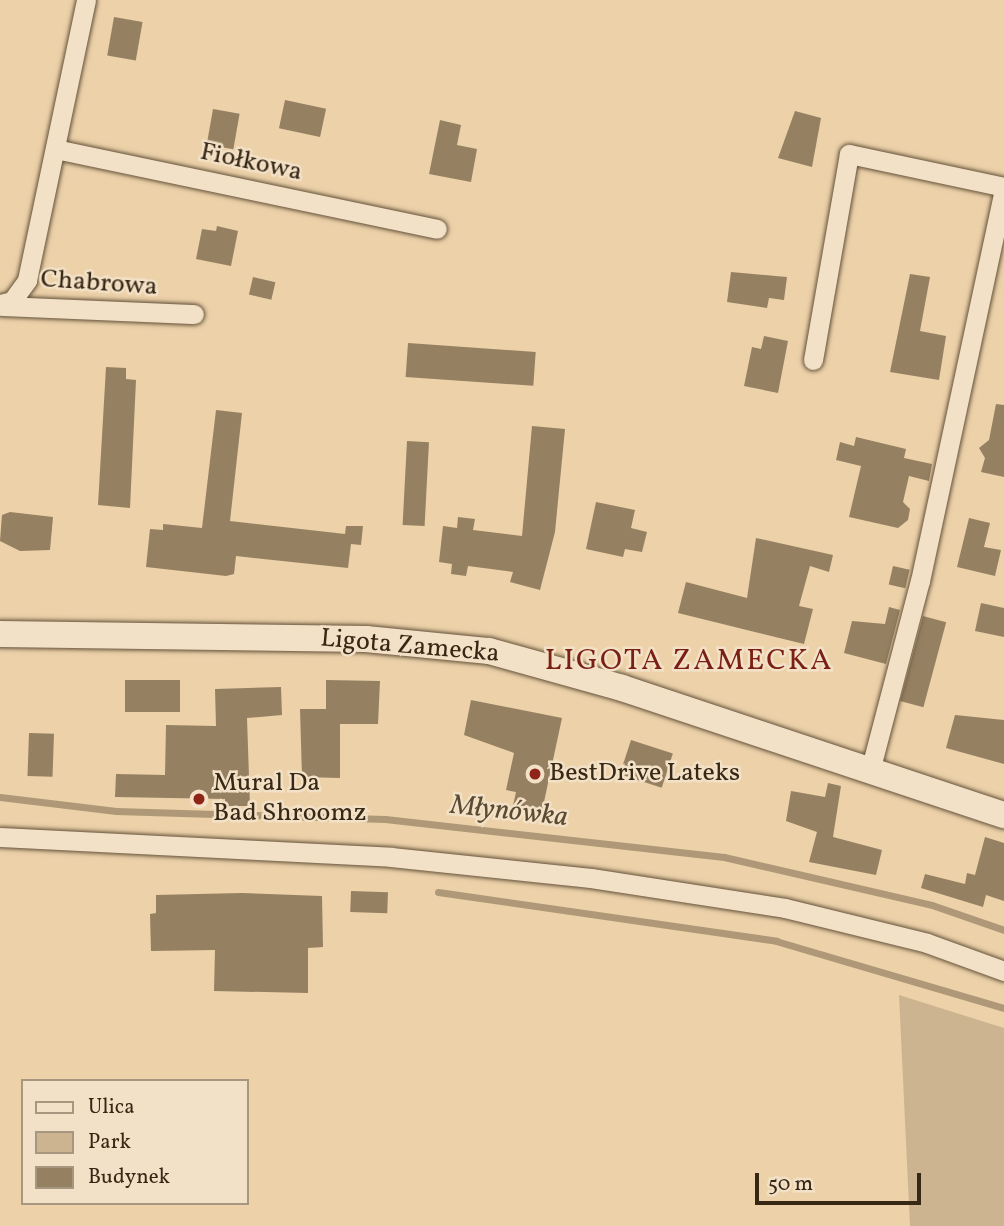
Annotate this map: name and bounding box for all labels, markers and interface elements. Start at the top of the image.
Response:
street label: Fiołkowa [197,137,305,189]
street label: Chabrowa [39,264,159,304]
street label: Ligota Zamecka [319,624,501,670]
district label: LIGOTA ZAMECKA [546,643,832,679]
place label: BestDrive Lateks [549,758,740,790]
marker: BestDrive Lateks [527,766,543,782]
place label: Mural Da Bad Shroomz [213,768,366,830]
water label: Młynówka [449,789,569,835]
marker: Mural Da Bad Shroomz [191,791,207,807]
legend [21,1079,248,1205]
text: Ulica [88,1093,135,1122]
text: Park [88,1128,131,1157]
scale bar [759,1160,925,1204]
text: Budynek [88,1163,170,1192]
text: 50 m [768,1170,813,1199]

